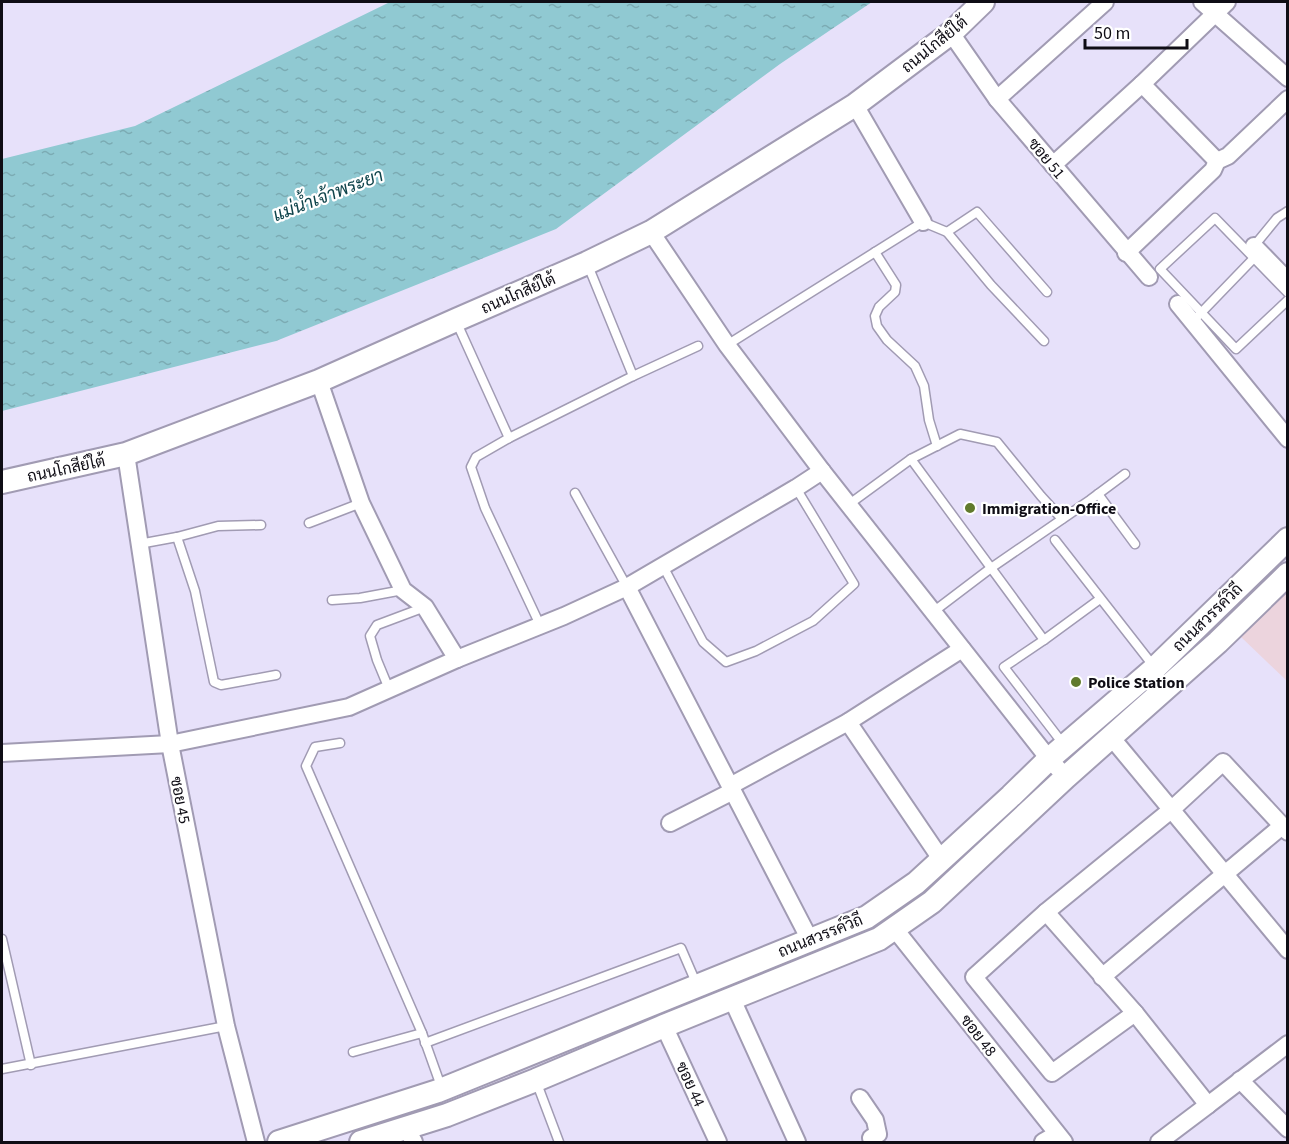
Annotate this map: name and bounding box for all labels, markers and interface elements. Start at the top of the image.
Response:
street label: ถนนโกสีย์ใต้ [896,9,973,78]
scale bar [1085,12,1187,50]
text: 50 m [1094,21,1130,46]
street label: ซอย 51 [1023,133,1070,184]
water label: แม่น้ำเจ้าพระยา [268,159,387,228]
street label: ถนนโกสีย์ใต้ [477,266,560,320]
street label: ถนนโกสีย์ใต้ [25,448,108,488]
place label: Immigration-Office [982,498,1116,520]
marker: Immigration-Office [963,501,977,515]
street label: ถนนสวรรค์วิถี [1166,577,1248,657]
place label: Police Station [1088,672,1185,694]
marker: Police Station [1069,675,1083,689]
street label: ซอย 45 [165,775,195,826]
street label: ถนนสวรรค์วิถี [774,907,866,963]
street label: ซอย 48 [955,1010,1002,1061]
street label: ซอย 44 [670,1058,710,1111]

